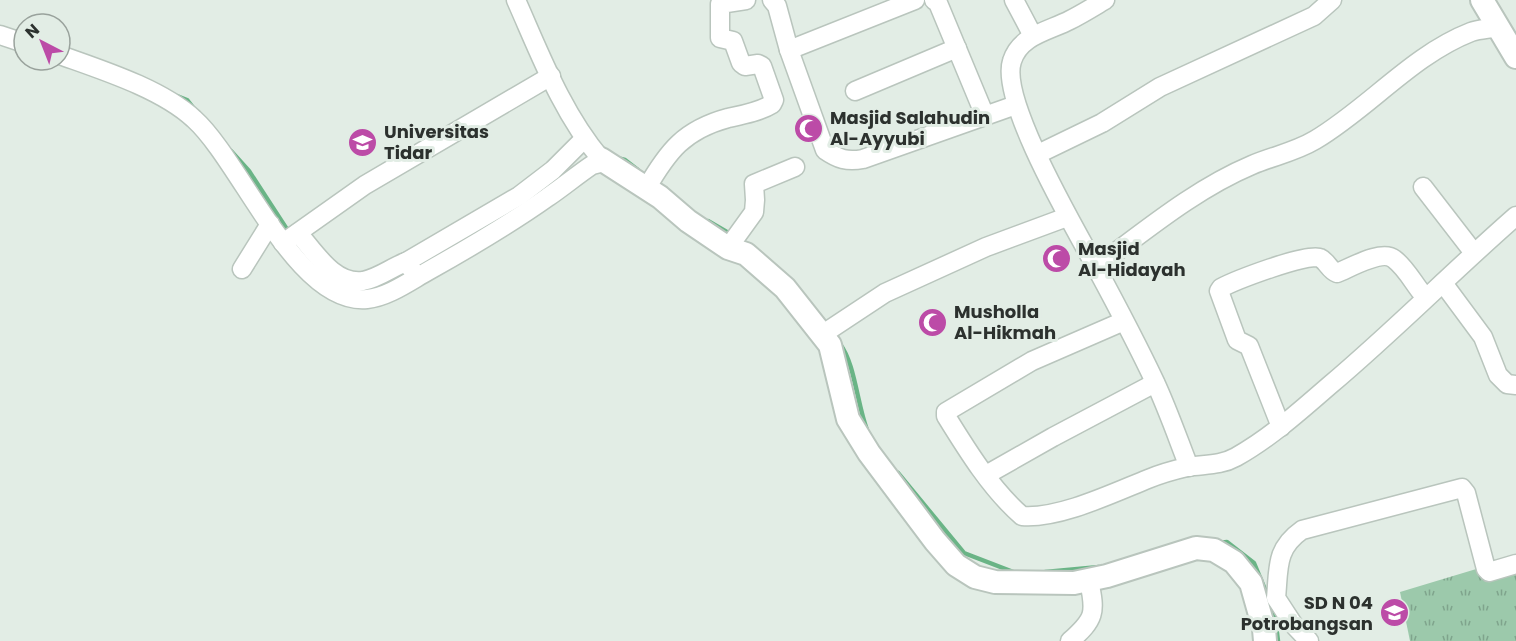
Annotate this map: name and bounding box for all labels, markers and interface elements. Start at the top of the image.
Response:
north arrow [12,12,72,72]
text: N [20,19,44,44]
place label: Masjid Salahudin Al-Ayyubi [830,105,990,151]
mosque icon: Masjid Salahudin Al-Ayyubi [793,112,825,144]
place label: Universitas Tidar [384,119,489,165]
school or university icon: Universitas Tidar [347,126,379,158]
place label: Masjid Al-Hidayah [1078,236,1186,282]
mosque icon: Masjid Al-Hidayah [1041,243,1073,275]
place label: Musholla Al-Hikmah [954,299,1056,345]
mosque icon: Musholla Al-Hikmah [917,306,949,338]
place label: SD N 04 Potrobangsan [1241,590,1373,636]
school or university icon: SD N 04 Potrobangsan [1378,597,1410,629]

